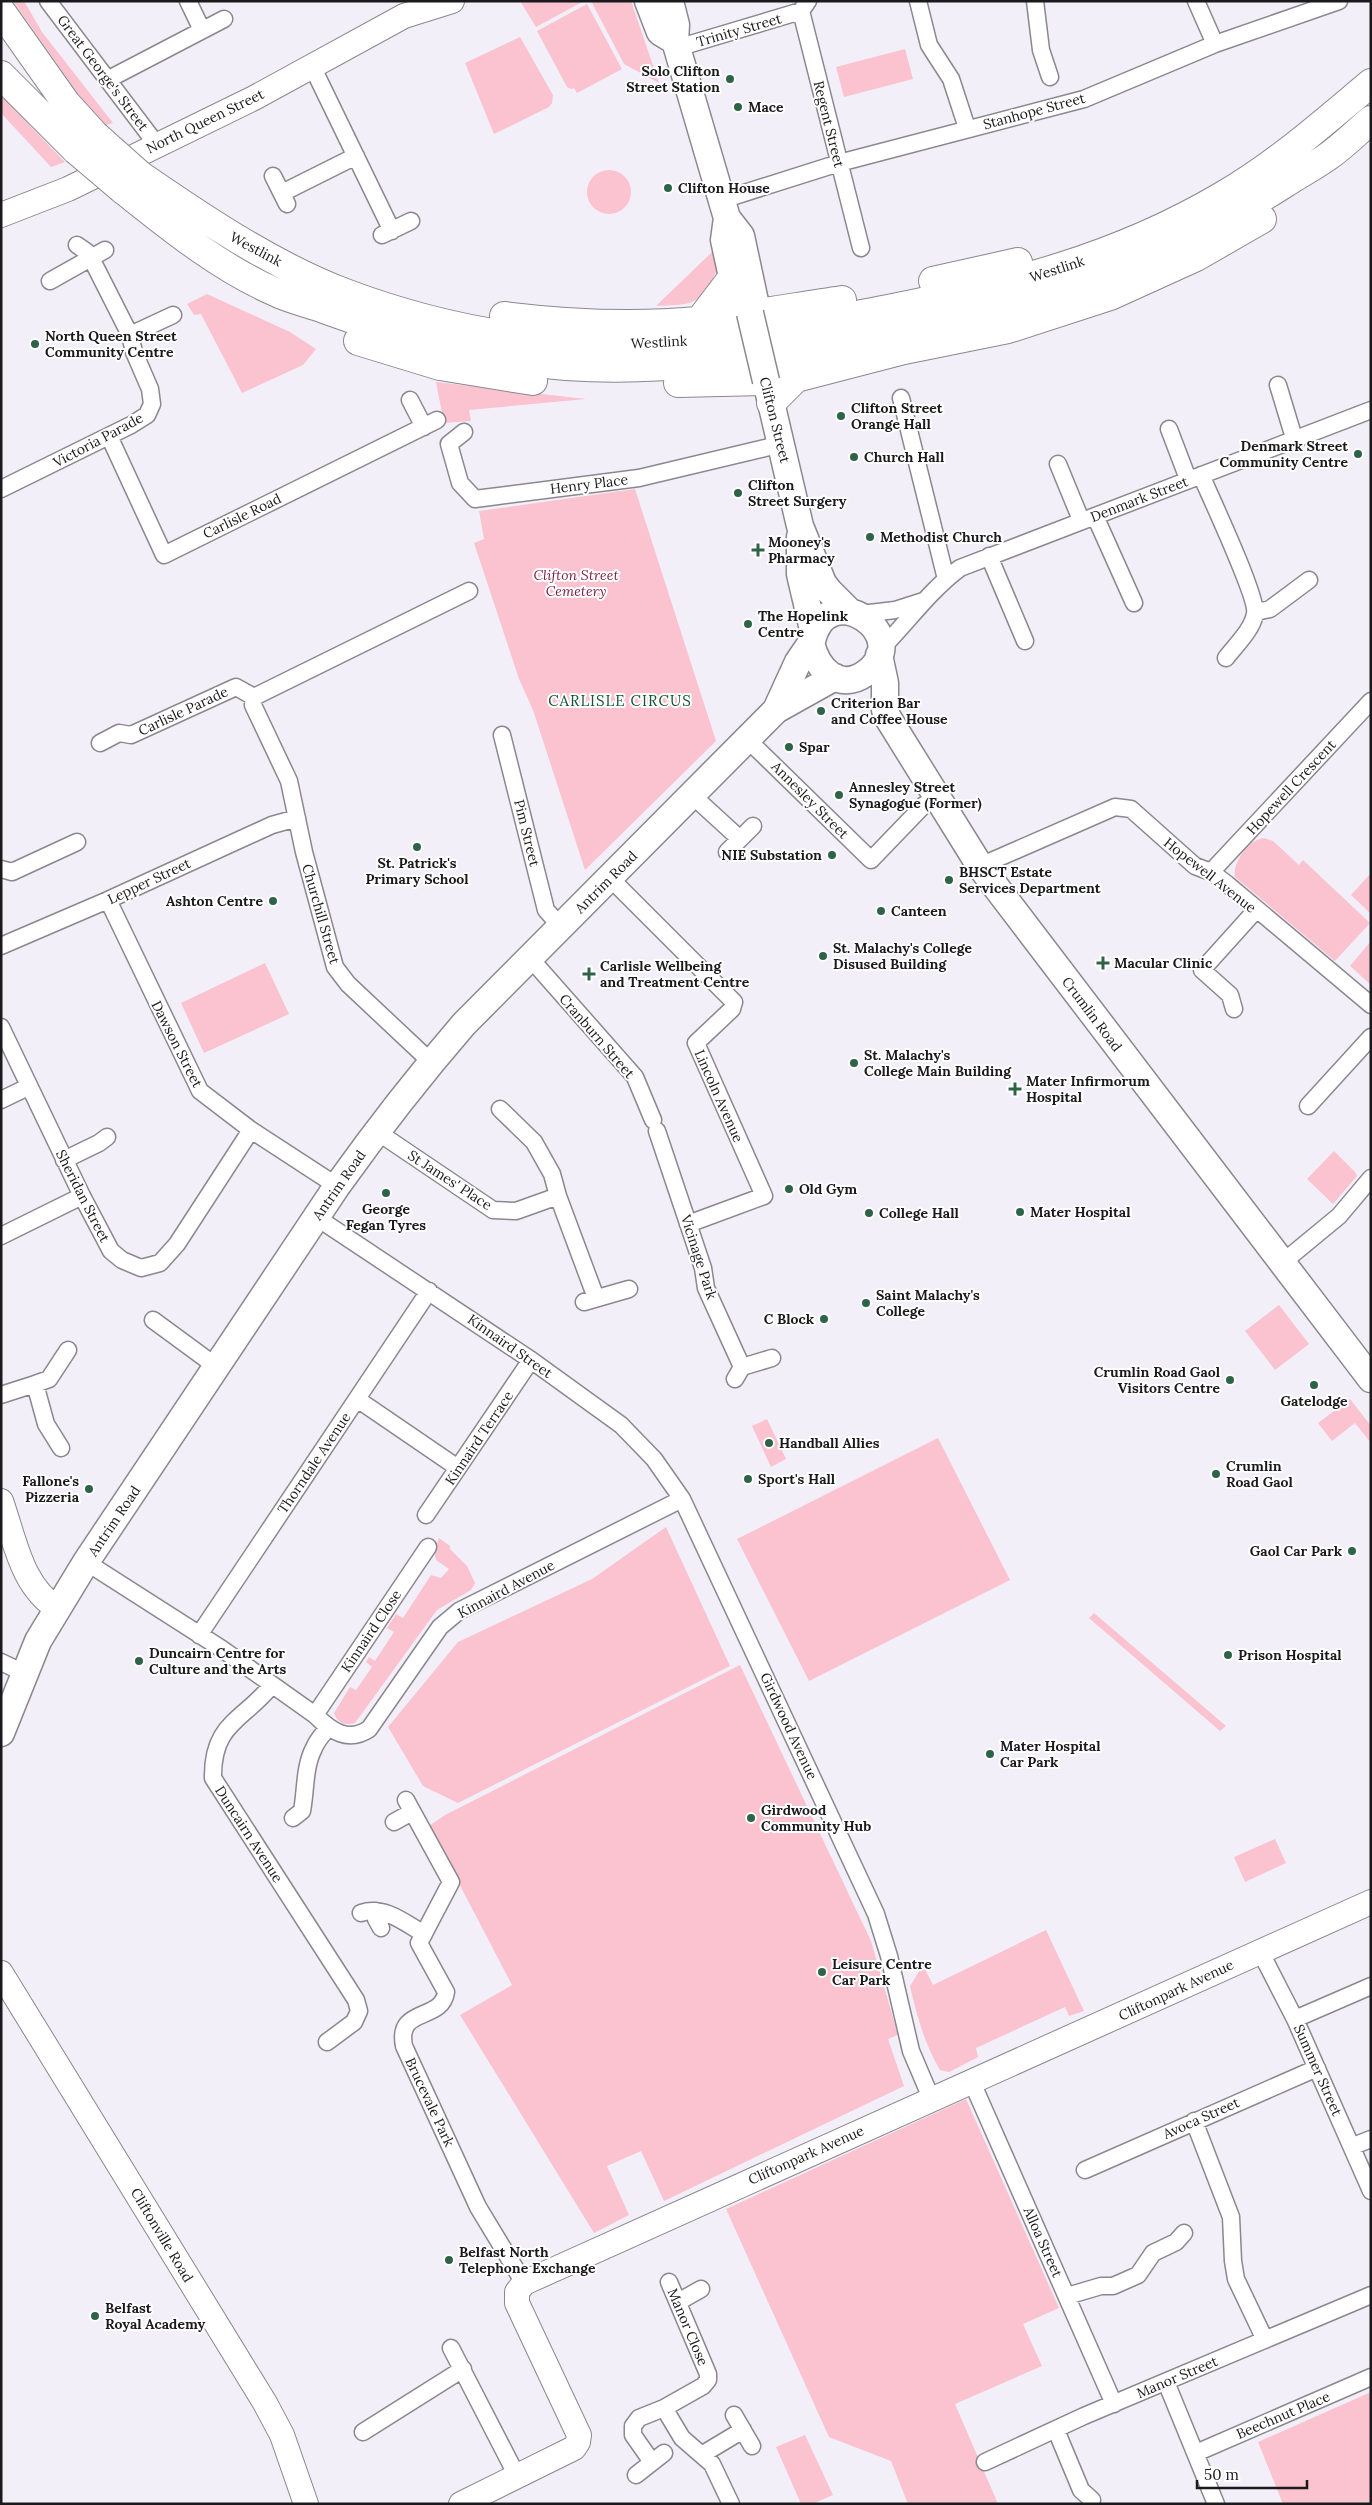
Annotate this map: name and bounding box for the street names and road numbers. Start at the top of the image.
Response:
street label: Trinity Street [694,9,784,51]
street label: Great George's Street [53,11,153,135]
street label: Regent Street [810,79,849,170]
street label: North Queen Street [143,84,267,157]
street label: Stanhope Street [981,89,1088,133]
street label: Westlink [227,228,286,270]
street label: Westlink [1027,252,1087,286]
street label: Westlink [630,332,688,352]
street label: Clifton Street [756,375,795,465]
street label: Victoria Parade [49,409,147,472]
street label: Henry Place [549,470,629,498]
street label: Denmark Street [1088,472,1191,526]
street label: Carlisle Road [200,489,284,543]
street label: Carlisle Parade [135,682,231,740]
street label: Hopewell Crescent [1242,735,1340,838]
street label: Annesley Street [767,757,853,843]
street label: Pim Street [510,798,544,869]
street label: Hopewell Avenue [1160,833,1260,917]
street label: Antrim Road [570,847,641,918]
street label: Lepper Street [105,854,194,908]
street label: Churchill Street [298,862,344,967]
street label: Crumlin Road [1058,973,1126,1055]
street label: Cranburn Street [555,990,639,1082]
street label: Dawson Street [147,998,207,1091]
street label: Lincoln Avenue [691,1047,748,1146]
street label: St James' Place [405,1146,496,1214]
street label: Sheridan Street [52,1147,114,1246]
street label: Antrim Road [308,1147,370,1224]
street label: Vicinage Park [677,1211,721,1302]
street label: Kinnaird Street [464,1310,556,1382]
street label: Kinnaird Terrace [441,1387,517,1489]
street label: Thorndale Avenue [273,1409,355,1517]
street label: Antrim Road [83,1482,144,1561]
street label: Kinnaird Avenue [454,1556,558,1622]
street label: Kinnaird Close [337,1586,405,1676]
street label: Girdwood Avenue [756,1670,822,1783]
street label: Duncairn Avenue [211,1782,287,1886]
street label: Cliftonpark Avenue [1116,1955,1237,2025]
street label: Summer Street [1290,2021,1346,2119]
street label: Brucevale Park [401,2055,459,2150]
street label: Avoca Street [1159,2093,1242,2143]
street label: Cliftonpark Avenue [745,2121,867,2189]
street label: Cliftonville Road [127,2185,197,2285]
street label: Alloa Street [1019,2203,1067,2281]
street label: Manor Close [664,2286,713,2369]
street label: Manor Street [1134,2352,1221,2402]
street label: Beechnut Place [1233,2387,1333,2443]

